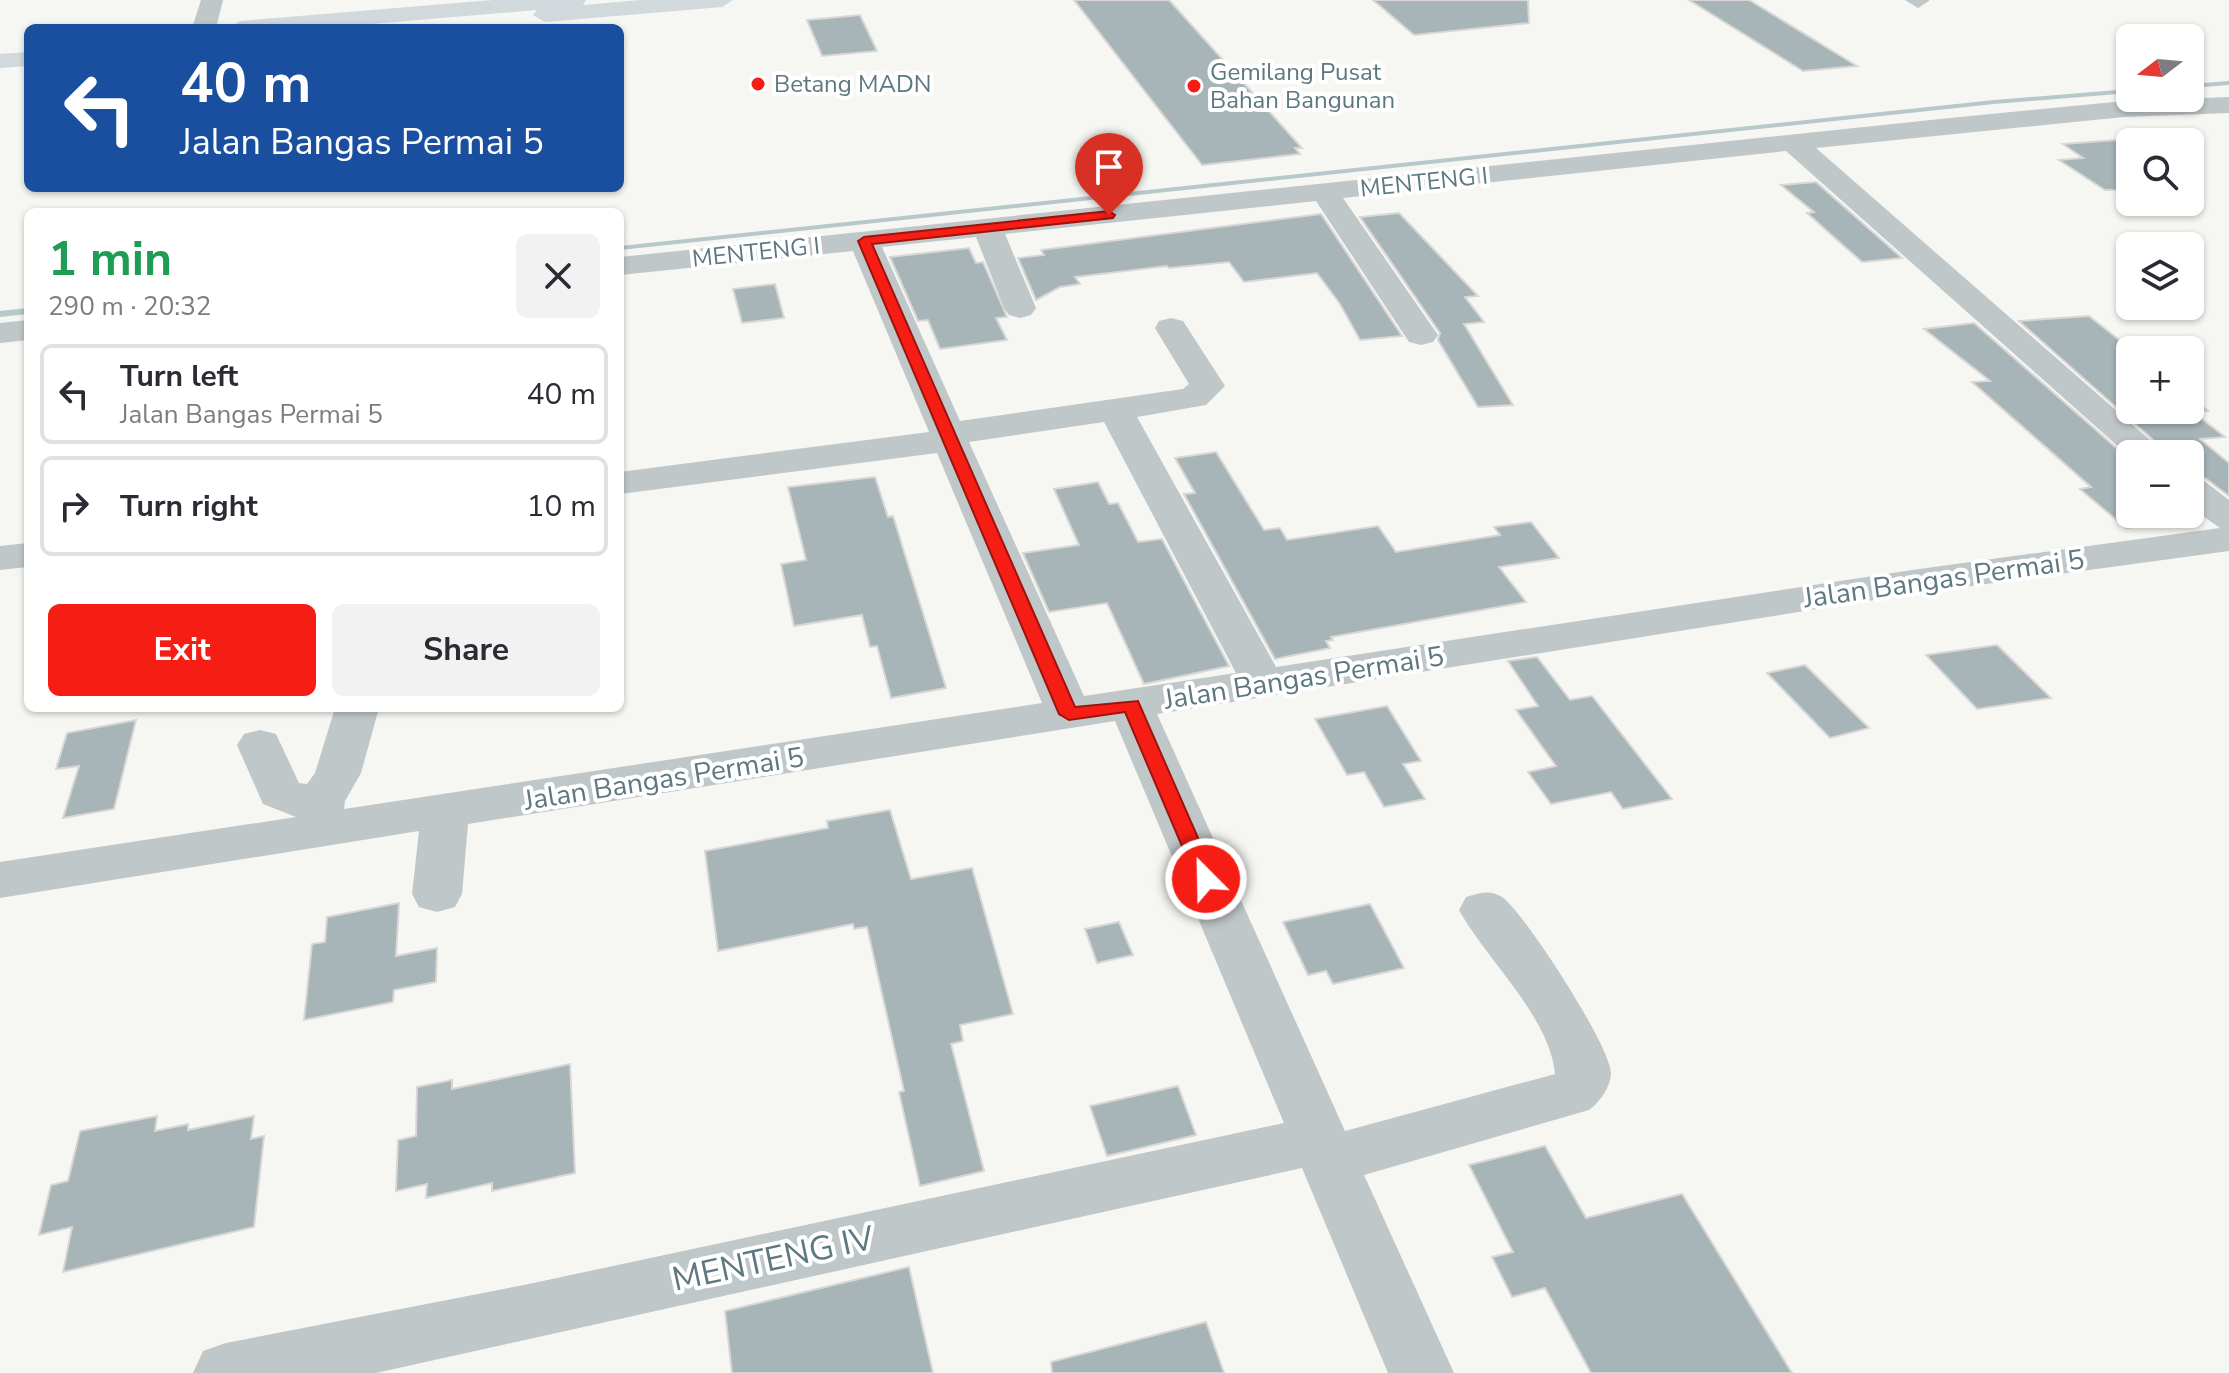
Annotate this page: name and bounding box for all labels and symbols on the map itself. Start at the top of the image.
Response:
north arrow [2116,24,2204,112]
place label: Gemilang Pusat Bahan Bangunan [1210,56,1395,116]
place label: Betang MADN [774,68,932,100]
marker: Betang MADN [749,75,767,93]
marker: Gemilang Pusat Bahan Bangunan [1185,77,1203,95]
pin [1075,133,1143,215]
street label: MENTENG I [1359,159,1489,205]
street label: MENTENG I [691,229,821,275]
street label: Jalan Bangas Permai 5 [1800,540,2087,618]
street label: Jalan Bangas Permai 5 [1160,637,1447,719]
street label: Jalan Bangas Permai 5 [520,738,807,820]
position arrow [1164,837,1248,921]
street label: MENTENG IV [668,1215,879,1303]

